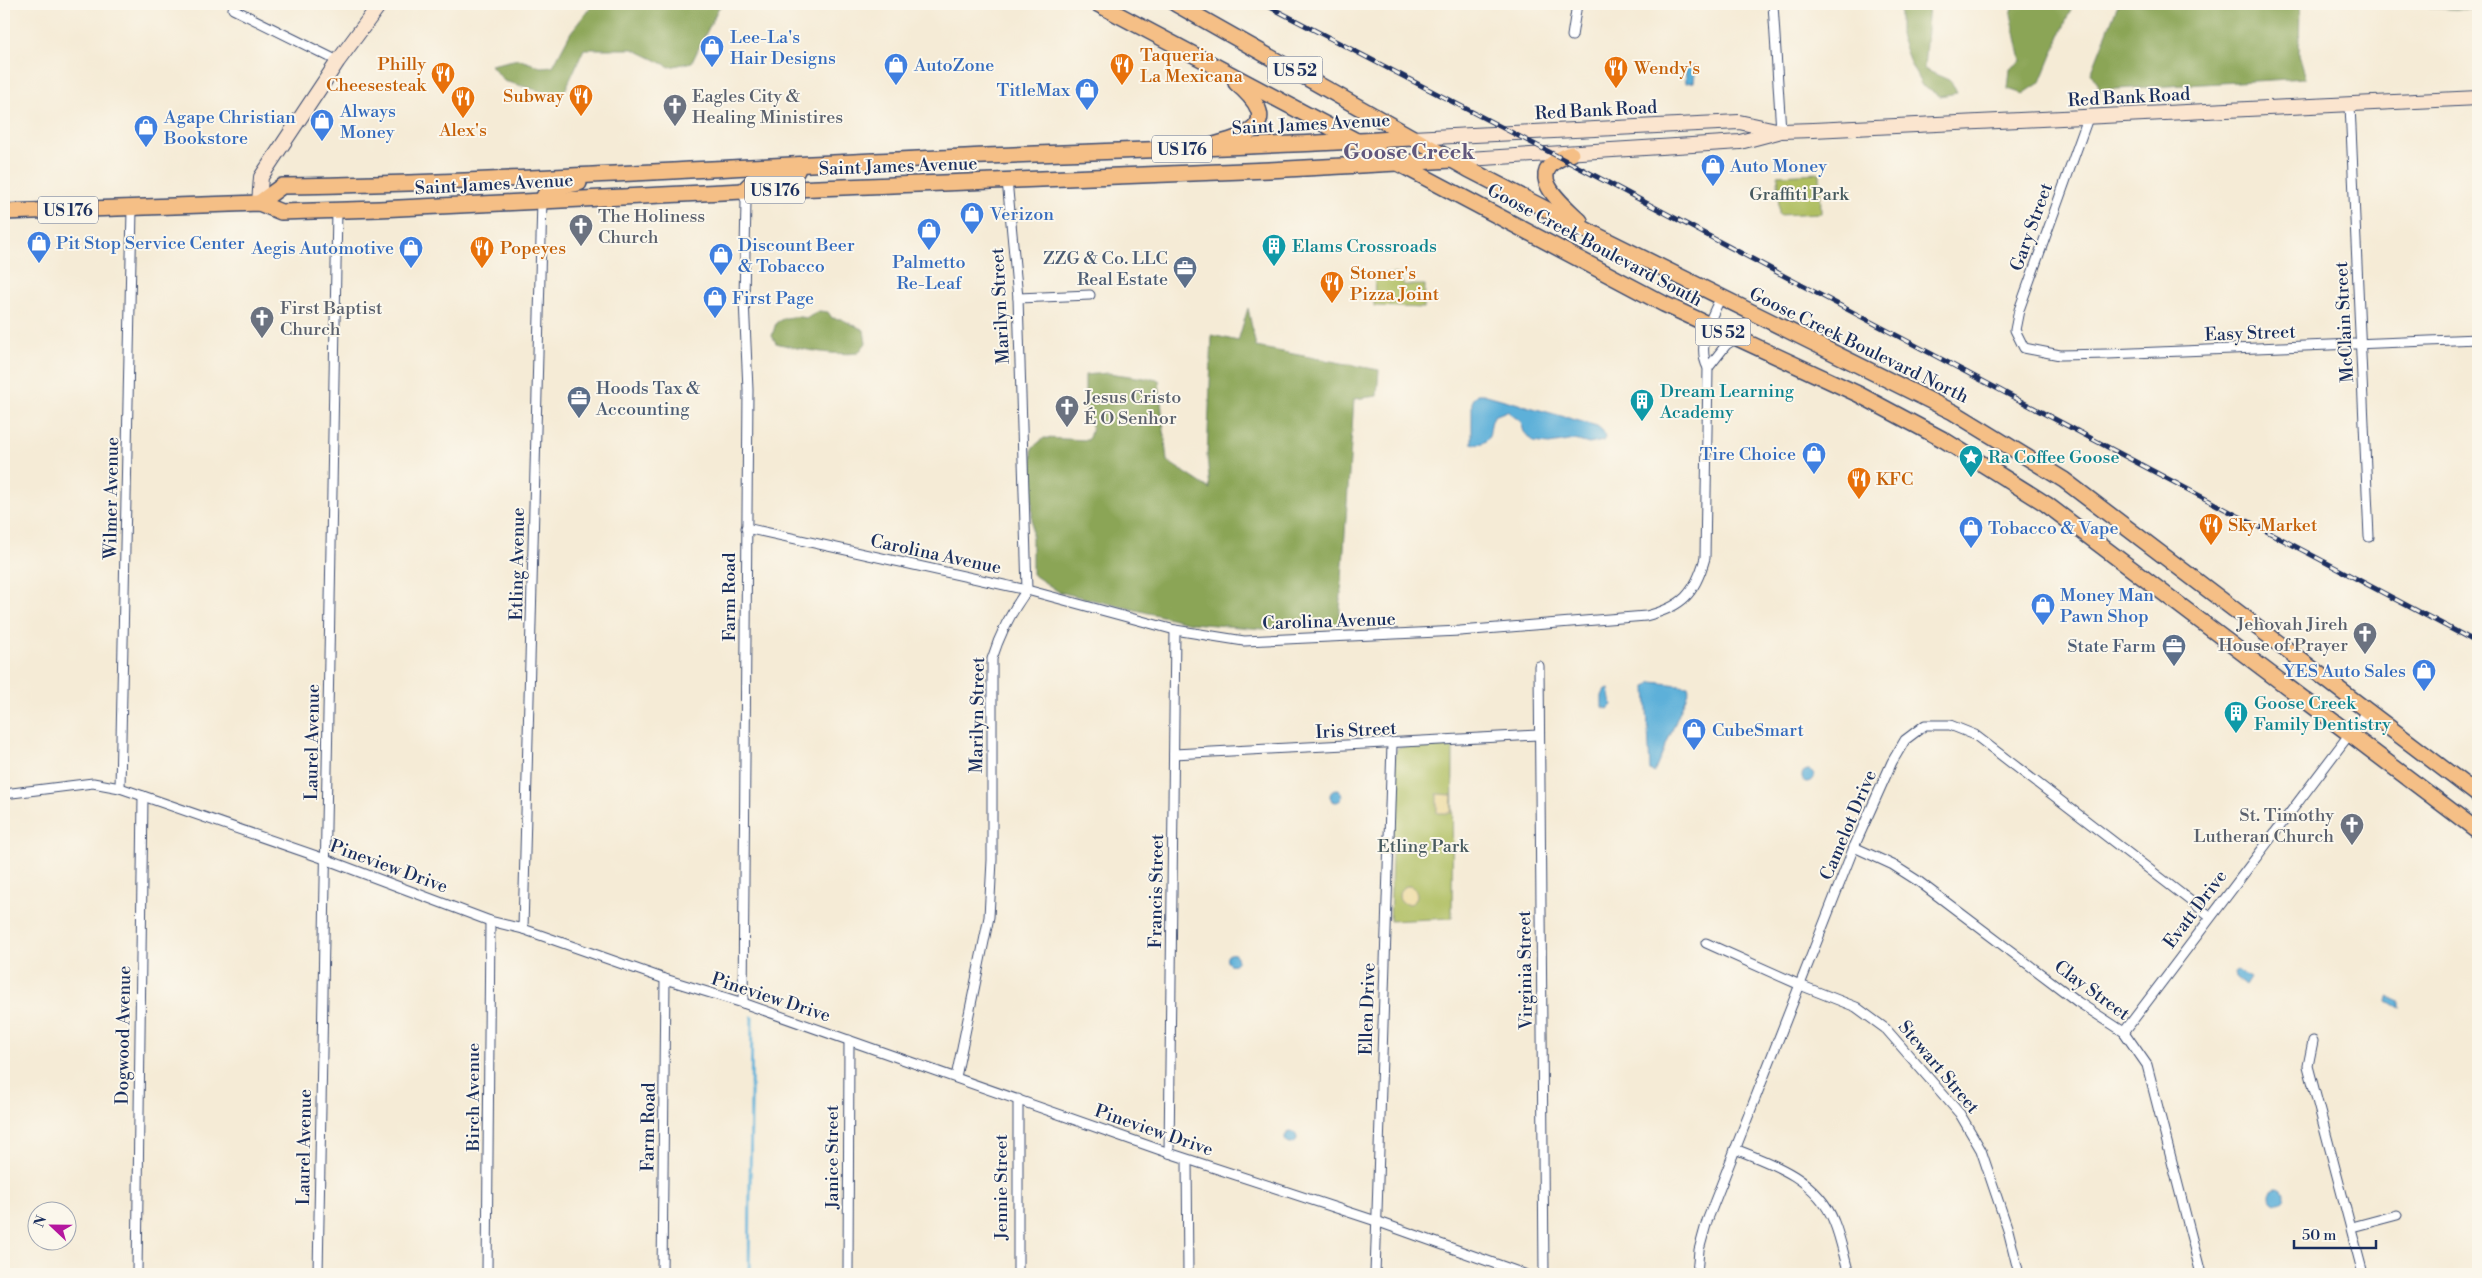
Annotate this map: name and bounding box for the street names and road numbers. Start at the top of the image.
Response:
road number: US 52 [1268,56,1322,84]
street label: Red Bank Road [2067,83,2192,112]
street label: Red Bank Road [1534,96,1659,125]
street label: Saint James Avenue [1231,109,1391,140]
road number: US 176 [1152,136,1212,162]
street label: Saint James Avenue [818,152,978,181]
street label: Saint James Avenue [414,169,574,200]
road number: US 176 [745,176,805,204]
street label: Goose Creek Boulevard South [1483,179,1707,312]
street label: Gary Street [2005,179,2058,274]
road number: US 176 [38,196,98,224]
street label: Marilyn Street [986,247,1015,365]
street label: McClain Street [2330,260,2359,383]
street label: Goose Creek Boulevard North [1745,282,1972,409]
road number: US 52 [1696,318,1750,346]
street label: Easy Street [2204,320,2297,347]
street label: Wilmer Avenue [99,437,124,561]
street label: Etling Avenue [505,507,530,621]
street label: Carolina Avenue [868,529,1003,580]
street label: Farm Road [718,552,741,642]
street label: Carolina Avenue [1262,608,1396,635]
street label: Marilyn Street [965,656,990,773]
street label: Laurel Avenue [300,684,325,800]
street label: Iris Street [1315,717,1398,744]
street label: Camelot Drive [1815,767,1882,884]
street label: Francis Street [1144,833,1169,949]
street label: Pineview Drive [327,834,451,898]
street label: Evatt Drive [2158,866,2232,953]
street label: Virginia Street [1513,910,1538,1031]
street label: Clay Street [2049,955,2135,1026]
street label: Ellen Drive [1354,962,1381,1056]
street label: Dogwood Avenue [111,965,136,1105]
street label: Pineview Drive [708,967,833,1028]
street label: Stewart Street [1893,1016,1985,1119]
street label: Birch Avenue [462,1043,485,1152]
street label: Farm Road [636,1081,661,1172]
street label: Laurel Avenue [292,1089,317,1205]
street label: Pineview Drive [1092,1099,1216,1162]
street label: Janice Street [821,1104,844,1210]
street label: Jennie Street [990,1133,1013,1241]

